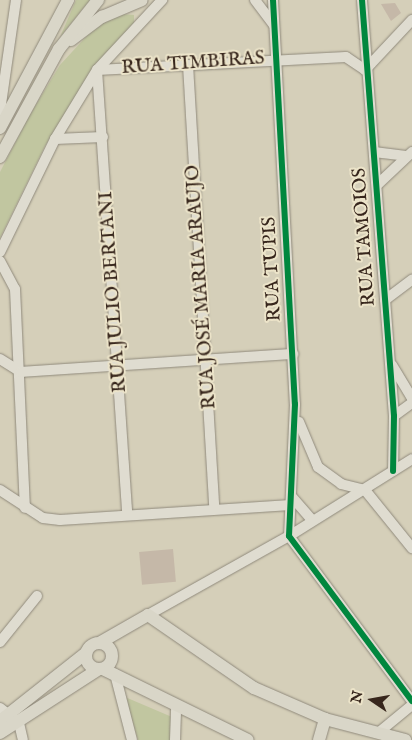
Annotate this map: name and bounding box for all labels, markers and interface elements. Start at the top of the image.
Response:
street label: RUA TIMBIRAS [121,48,265,80]
street label: RUA JOSÉ MARIA ARAUJO [182,164,222,410]
street label: RUA TAMOIOS [349,167,381,307]
street label: RUA JULIO BERTANI [96,191,132,393]
street label: RUA TUPIS [259,216,287,322]
north arrow [347,675,397,725]
text: N [347,689,367,705]

